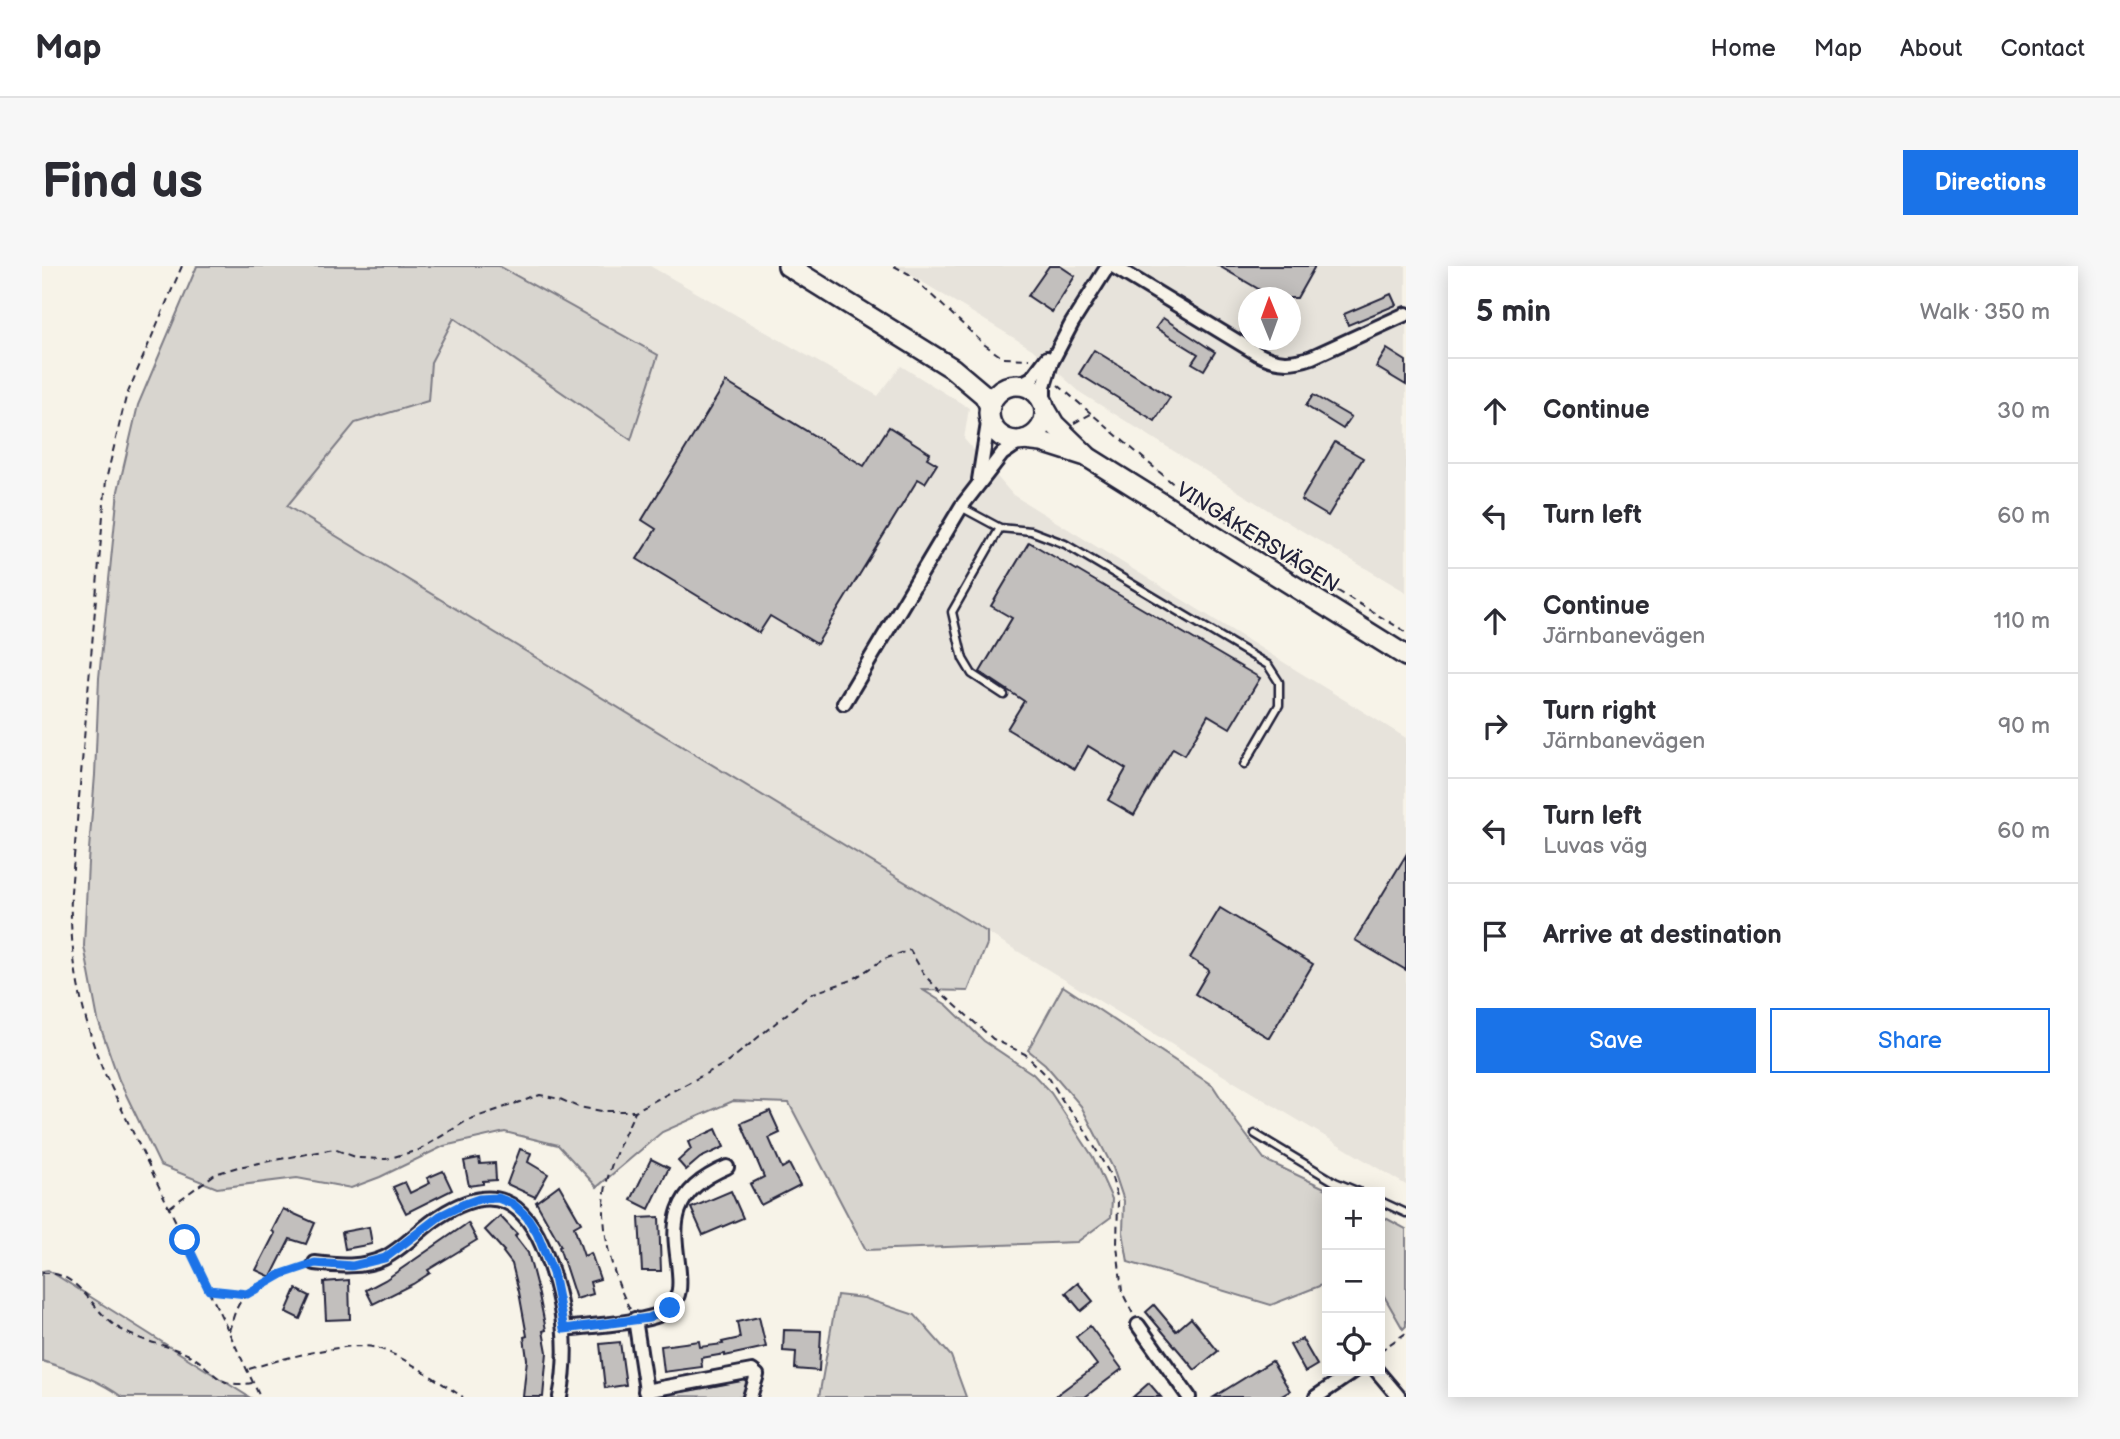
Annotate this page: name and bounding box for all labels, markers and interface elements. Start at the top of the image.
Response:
text: Map [35,28,101,68]
text: Home [1711,34,1776,63]
text: Map [1814,34,1862,63]
text: About [1900,34,1962,63]
text: Contact [2000,34,2085,63]
button: Directions [1903,150,2078,215]
text: Find us [42,153,203,212]
north arrow [1238,287,1301,350]
text: 5 min [1476,294,1551,330]
text: Walk · 350 m [1920,298,2050,326]
icon: ahead [1476,392,1514,430]
text: Continue [1543,395,1650,426]
text: 30 m [1997,397,2050,425]
street label: VINGÅKERSVÄGEN [1172,476,1344,598]
icon: left [1476,497,1514,535]
text: Turn left [1543,500,1642,531]
text: 60 m [1997,502,2050,530]
text: Continue [1543,591,1650,622]
icon: ahead [1476,602,1514,640]
text: 110 m [1993,607,2050,635]
text: Järnbanevägen [1543,622,1705,650]
text: Turn right [1543,696,1656,727]
icon: right [1476,707,1514,745]
text: 90 m [1998,712,2050,740]
text: Järnbanevägen [1543,727,1705,755]
text: Turn left [1543,801,1642,832]
icon: left [1476,812,1514,850]
text: 60 m [1997,817,2050,845]
text: Luvas väg [1543,832,1648,860]
icon: arrive [1476,917,1514,955]
text: Arrive at destination [1543,920,1782,951]
button: Save [1476,1008,1756,1073]
button: Share [1770,1008,2050,1073]
map controls [1322,1187,1385,1376]
button: + [1322,1187,1385,1250]
route start [169,1224,200,1255]
button: − [1322,1250,1385,1313]
route end [654,1292,685,1323]
button: locate [1322,1313,1385,1376]

